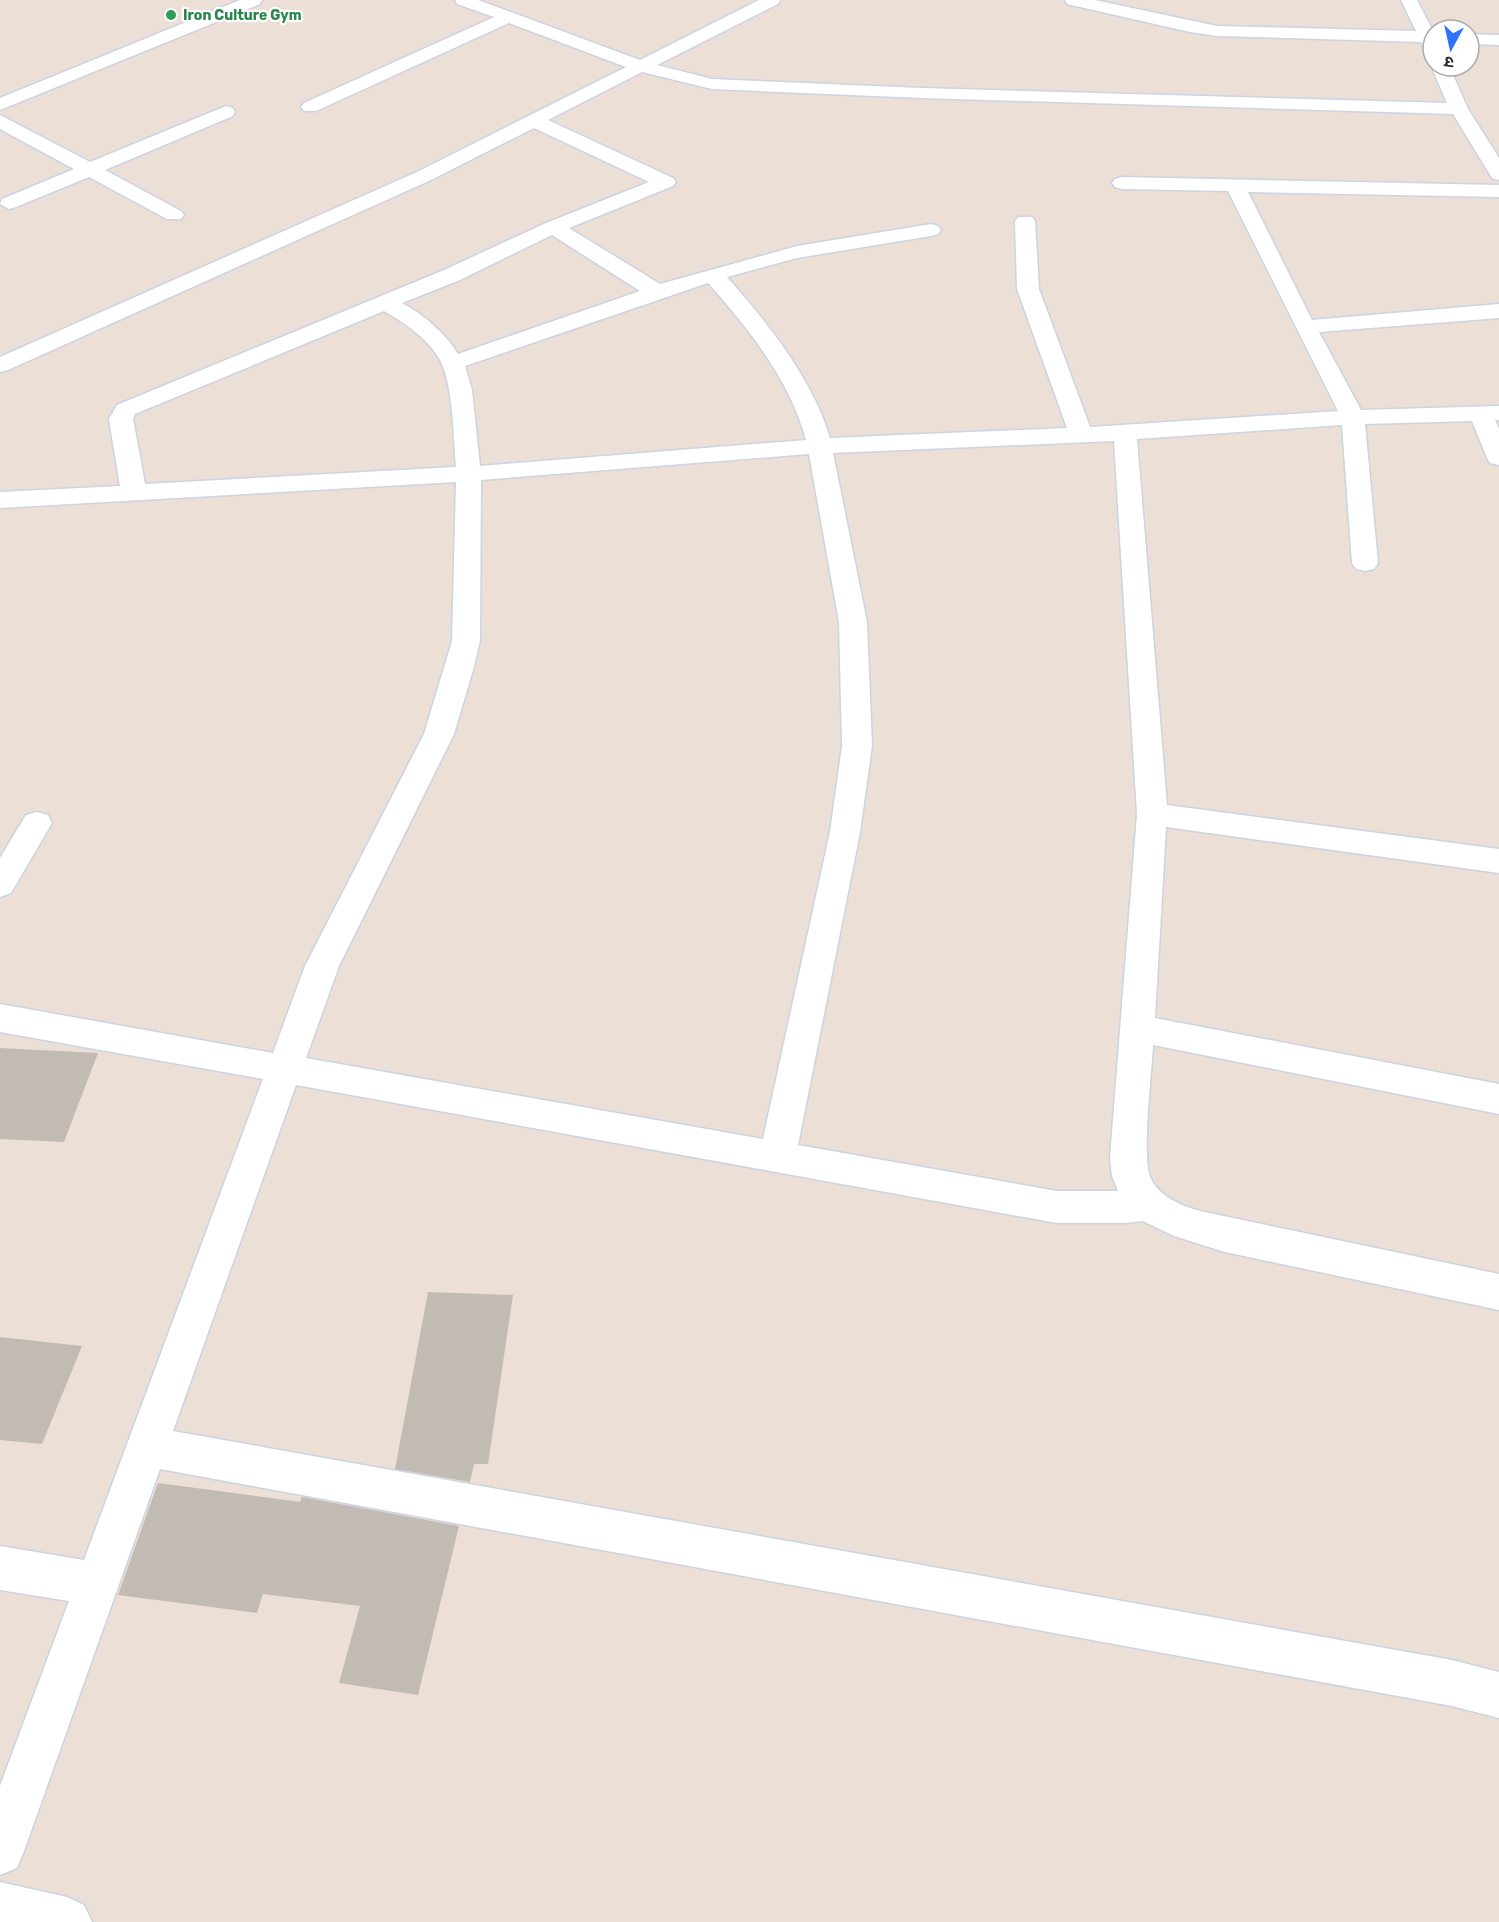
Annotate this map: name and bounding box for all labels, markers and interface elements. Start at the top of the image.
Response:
place label: Iron Culture Gym [183,7,302,24]
marker: Iron Culture Gym [164,8,178,22]
north arrow [1421,18,1481,78]
text: उ [1442,52,1455,72]

